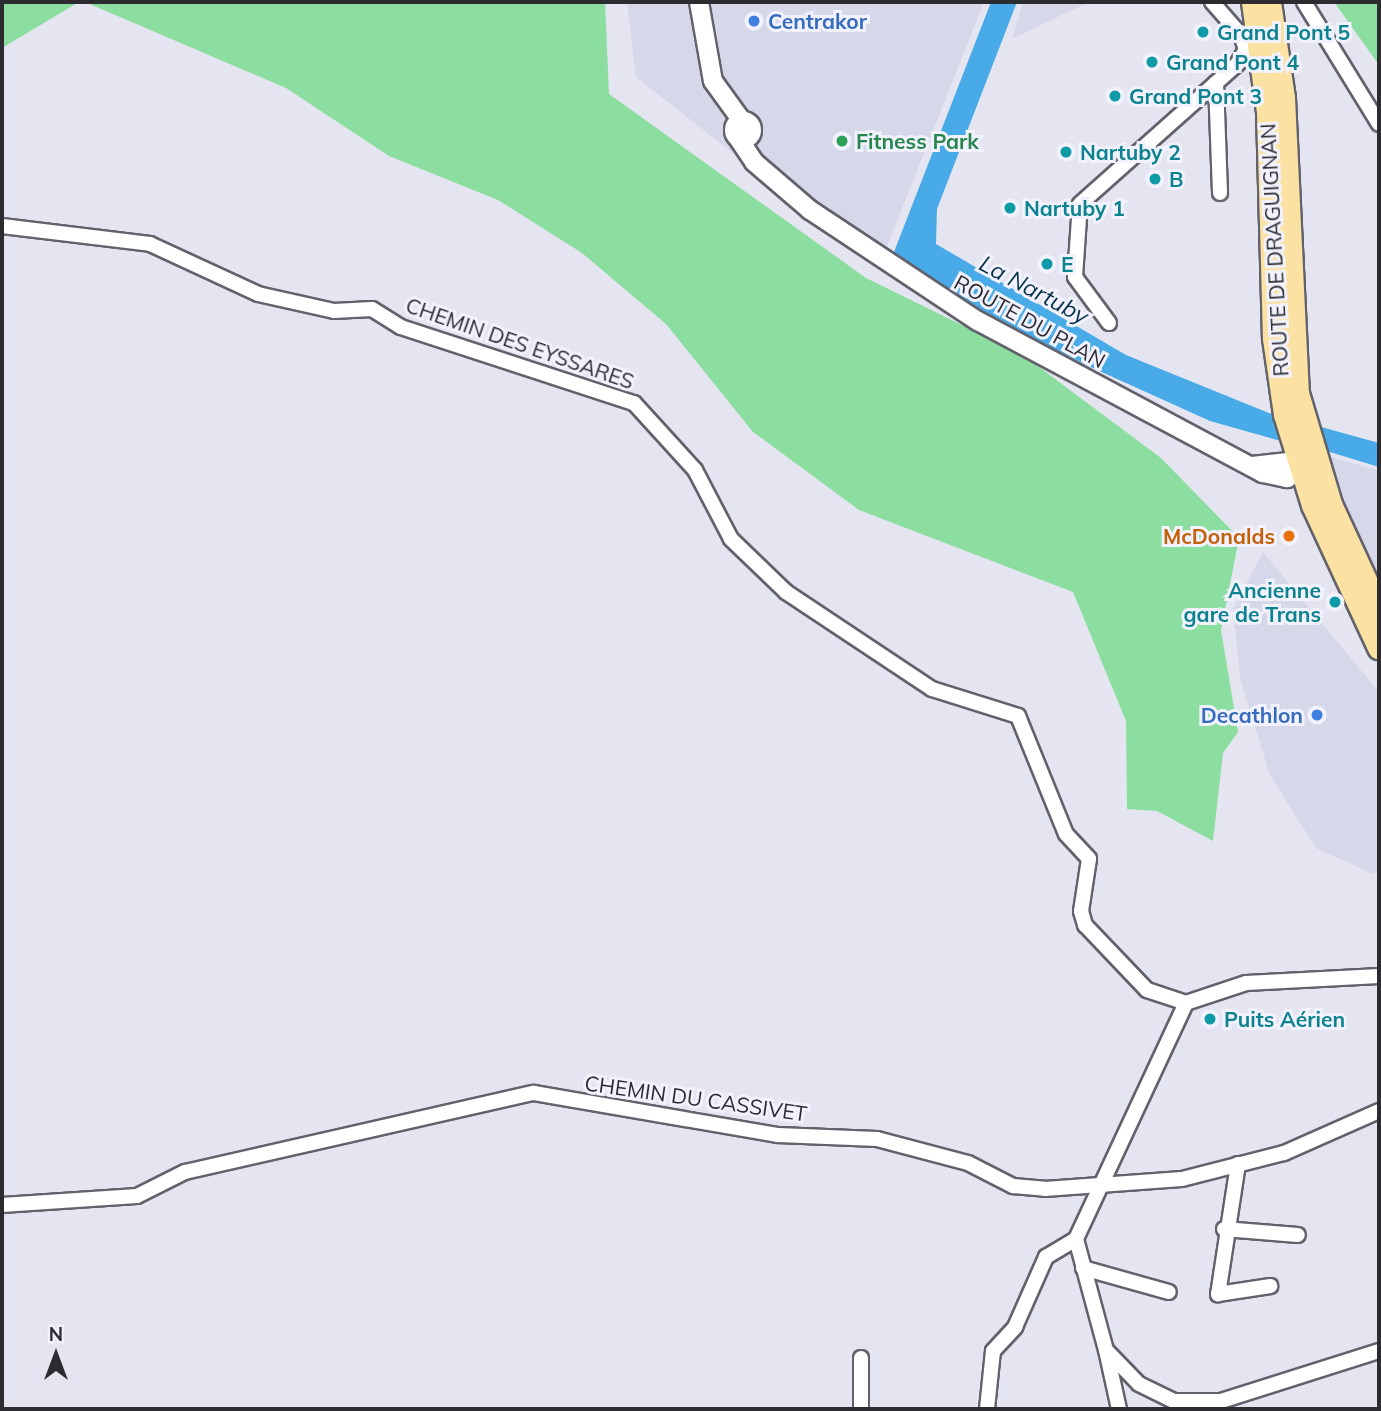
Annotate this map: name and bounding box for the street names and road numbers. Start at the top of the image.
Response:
street label: ROUTE DE DRAGUIGNAN [1255,123,1293,377]
street label: ROUTE DU PLAN [950,269,1110,373]
street label: CHEMIN DES EYSSARES [403,292,637,394]
street label: CHEMIN DU CASSIVET [583,1070,809,1126]

